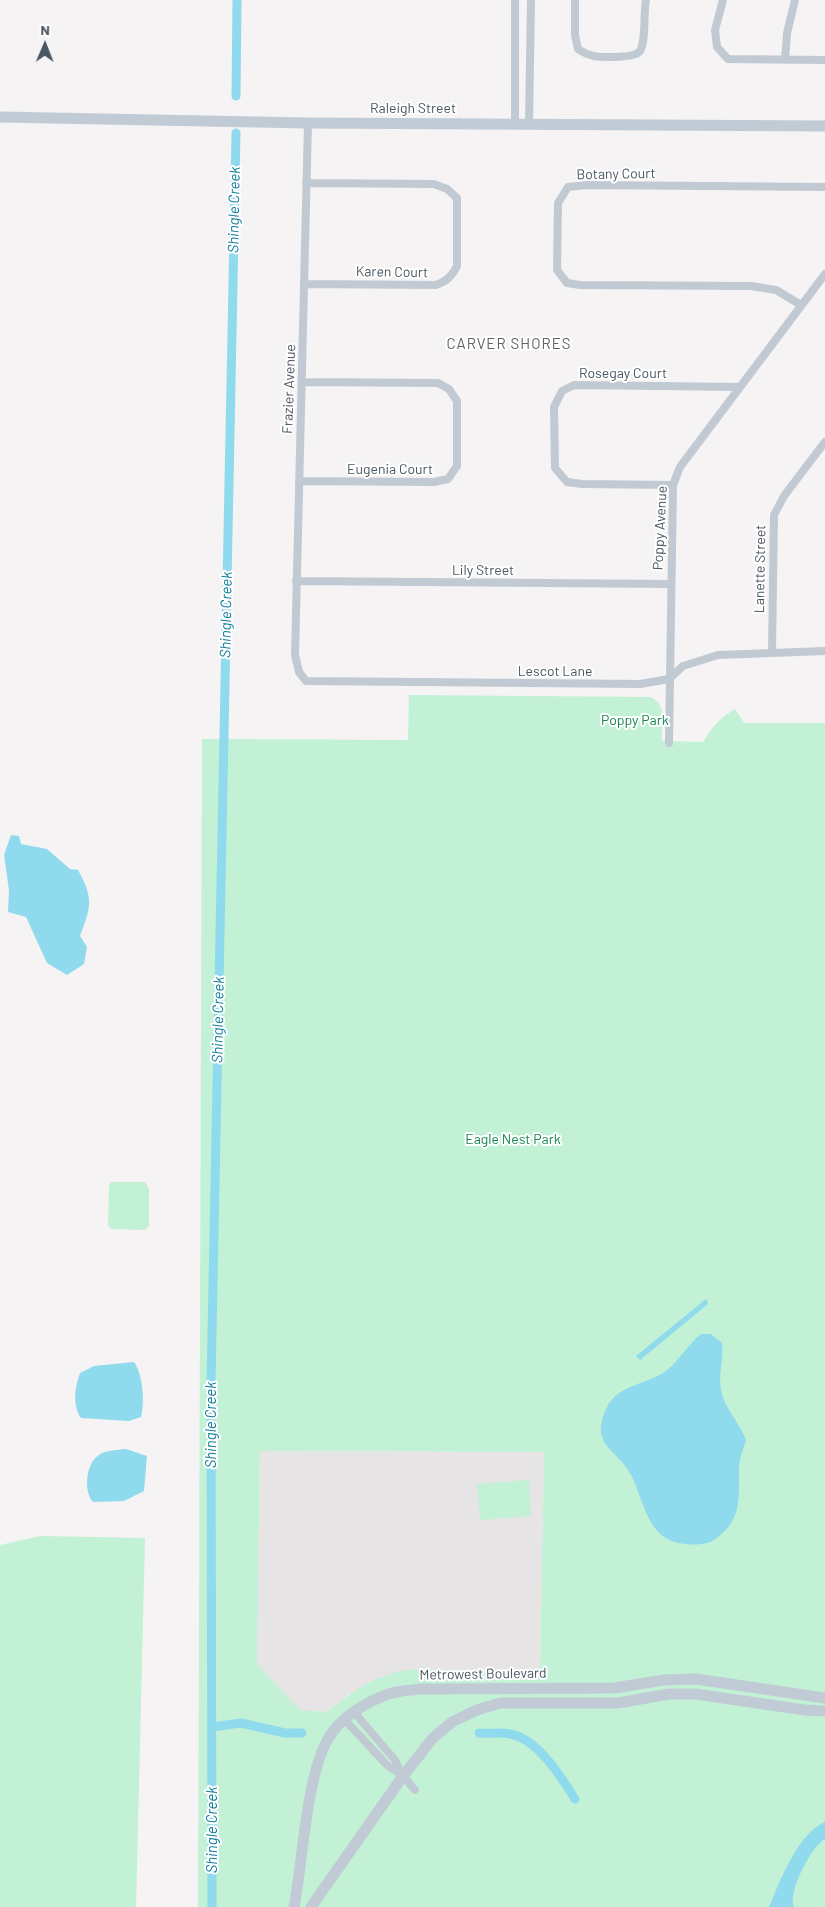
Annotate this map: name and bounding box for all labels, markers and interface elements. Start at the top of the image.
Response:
north arrow [20,20,70,70]
text: N [40,21,50,38]
street label: Raleigh Street [370,100,456,116]
street label: Botany Court [576,165,656,183]
water label: Shingle Creek [224,167,244,253]
street label: Karen Court [356,263,428,281]
district label: CARVER SHORES [445,335,573,353]
street label: Frazier Avenue [279,344,299,434]
street label: Rosegay Court [579,365,667,381]
street label: Eugenia Court [347,461,433,477]
street label: Poppy Avenue [649,485,671,571]
street label: Lanette Street [751,525,769,613]
street label: Lily Street [452,562,514,578]
water label: Shingle Creek [216,572,236,658]
street label: Lescot Lane [518,663,592,679]
park label: Poppy Park [601,712,669,728]
water label: Shingle Creek [208,977,228,1063]
park label: Eagle Nest Park [465,1131,561,1147]
water label: Shingle Creek [202,1382,220,1468]
street label: Metrowest Boulevard [419,1664,547,1684]
water label: Shingle Creek [203,1787,221,1873]

